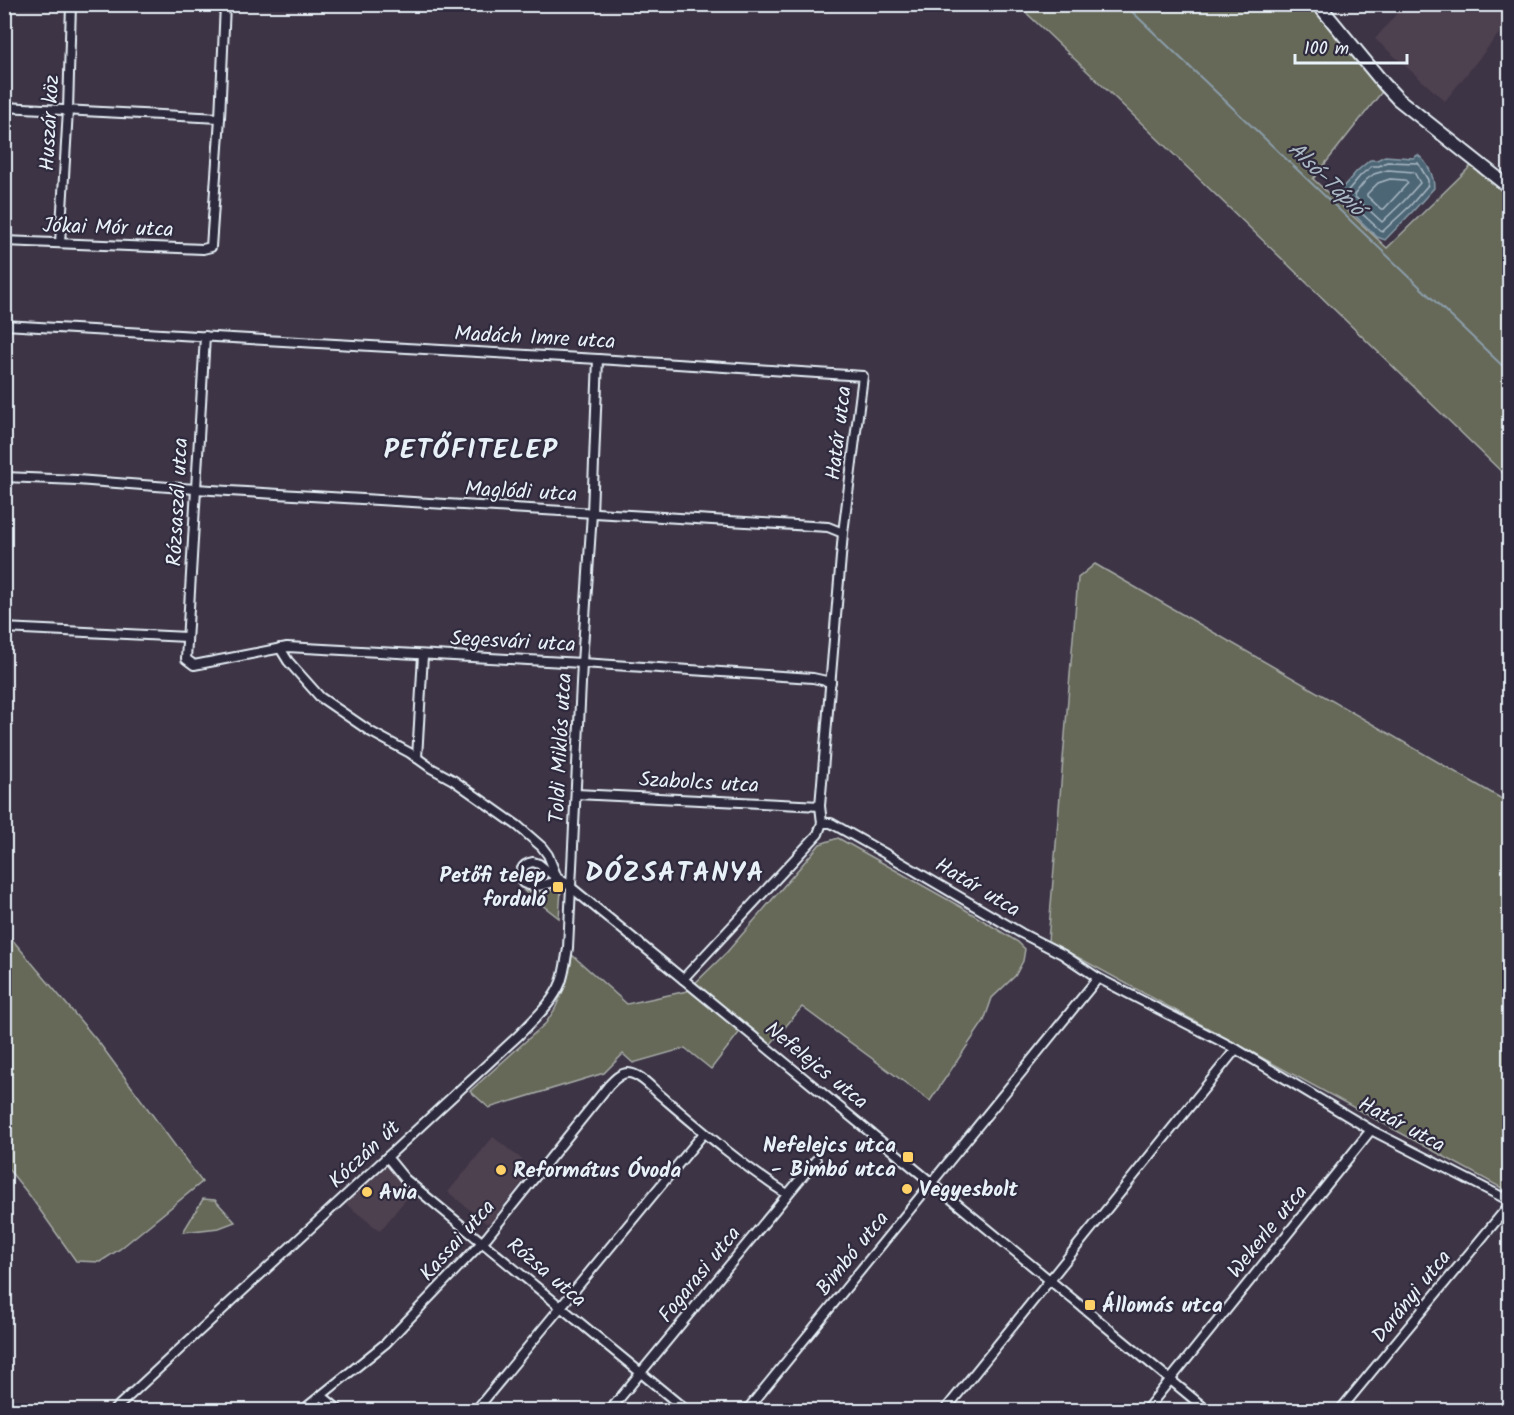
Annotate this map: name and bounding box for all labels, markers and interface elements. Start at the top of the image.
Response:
scale bar [1295,27,1408,65]
text: 100 m [1304,35,1349,64]
street label: Huszár köz [32,74,69,172]
water label: Alsó-Tápió [1279,134,1376,229]
street label: Jókai Mór utca [42,210,174,247]
street label: Madách Imre utca [454,318,616,359]
street label: Határ utca [817,384,862,482]
district label: PETŐFITELEP [384,429,558,472]
street label: Rózsaszál utca [159,437,198,567]
street label: Maglódi utca [464,473,578,512]
street label: Segesvári utca [449,623,576,662]
street label: Toldi Miklós utca [541,672,582,824]
street label: Szabolcs utca [638,764,760,803]
street label: Határ utca [928,850,1026,927]
district label: DÓZSATANYA [585,852,765,895]
place label: Petőfi telep forduló [439,860,548,917]
marker: Petőfi telep forduló [551,880,565,894]
street label: Nefelejcs utca [757,1014,875,1118]
street label: Határ utca [1352,1089,1451,1162]
street label: Kóczán út [322,1112,409,1197]
place label: Nefelejcs utca - Bimbó utca [763,1130,896,1187]
marker: Nefelejcs utca - Bimbó utca [901,1150,915,1164]
place label: Református Óvoda [513,1155,682,1188]
marker: Református Óvoda [494,1163,508,1177]
place label: Vegyesbolt [919,1174,1019,1207]
place label: Avia [379,1177,418,1210]
street label: Wekerle utca [1220,1178,1316,1286]
marker: Vegyesbolt [900,1182,914,1196]
marker: Avia [360,1185,374,1199]
street label: Kassai utca [412,1192,504,1290]
street label: Bimbó utca [808,1204,898,1304]
street label: Fogarasi utca [651,1219,750,1331]
street label: Rózsa utca [499,1230,593,1317]
street label: Darányi utca [1364,1243,1460,1351]
place label: Állomás utca [1102,1290,1223,1323]
marker: Állomás utca [1083,1298,1097,1312]

